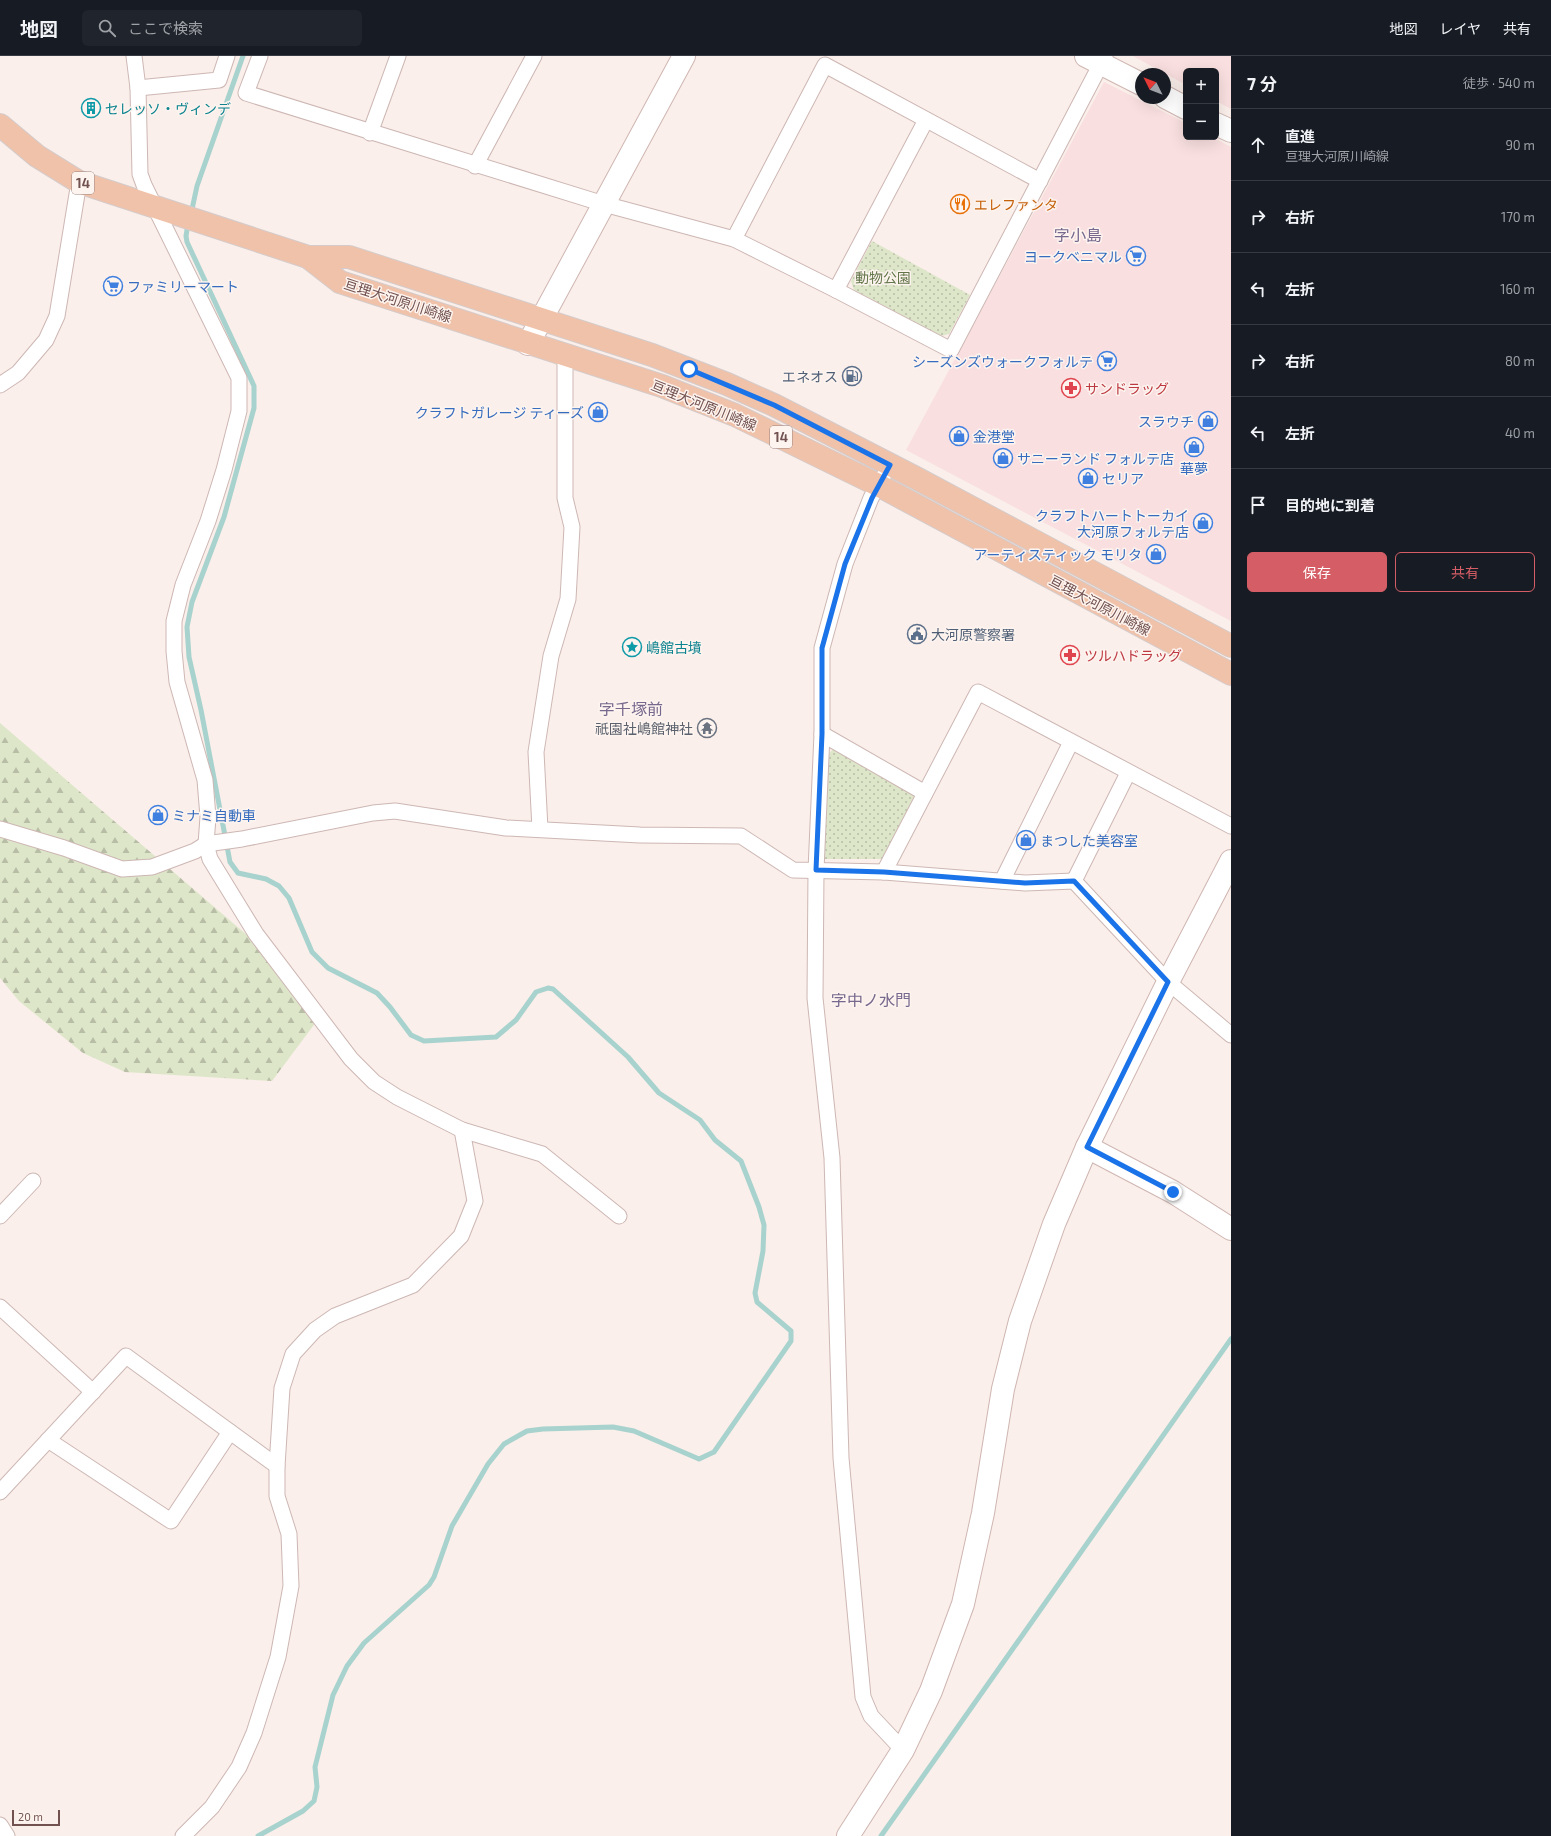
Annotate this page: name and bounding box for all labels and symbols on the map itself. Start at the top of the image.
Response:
north arrow [1135,68,1171,104]
building icon: セレッソ・ヴィンデ [80,97,102,119]
place label: セレッソ・ヴィンデ [105,100,231,117]
road number: 14 [72,172,94,194]
restaurant icon: エレファンタ [949,193,971,215]
place label: エレファンタ [974,196,1058,213]
district label: 字小島 [1054,225,1102,244]
supermarket icon: ヨークベニマル [1125,245,1147,267]
place label: ヨークベニマル [1024,248,1122,265]
park label: 動物公園 [855,269,911,286]
supermarket icon: ファミリーマート [102,275,124,297]
street label: 亘理大河原川崎線 [342,275,454,325]
place label: ファミリーマート [127,278,239,295]
supermarket icon: シーズンズウォークフォルテ [1096,350,1118,372]
place label: シーズンズウォークフォルテ [912,353,1093,370]
route start [680,360,698,378]
fuel station icon: エネオス [841,365,863,387]
place label: エネオス [782,368,838,385]
street label: 亘理大河原川崎線 [649,376,759,434]
pharmacy icon: サンドラッグ [1060,377,1082,399]
place label: サンドラッグ [1085,380,1169,397]
shop icon: クラフトガレージ ティーズ [587,401,609,423]
place label: クラフトガレージ ティーズ [415,404,584,421]
shop icon: スラウチ [1197,410,1219,432]
place label: スラウチ [1138,413,1194,430]
shop icon: 金港堂 [948,425,970,447]
road number: 14 [770,426,792,448]
place label: 金港堂 [973,428,1015,445]
shop icon: 華夢 [1183,436,1205,458]
shop icon: サニーランド フォルテ店 [992,447,1014,469]
place label: サニーランド フォルテ店 [1017,450,1174,467]
place label: 華夢 [1180,460,1208,477]
shop icon: セリア [1077,467,1099,489]
place label: セリア [1102,470,1144,487]
place label: クラフトハートトーカイ 大河原フォルテ店 [1035,507,1189,540]
shop icon: クラフトハートトーカイ 大河原フォルテ店 [1192,512,1214,534]
shop icon: アーティスティック モリタ [1145,543,1167,565]
place label: アーティスティック モリタ [973,546,1142,563]
street label: 亘理大河原川崎線 [1047,571,1153,639]
public building icon: 大河原警察署 [906,623,928,645]
place label: 大河原警察署 [931,626,1015,643]
place icon: 嶋館古墳 [621,636,643,658]
place label: 嶋館古墳 [646,639,702,656]
pharmacy icon: ツルハドラッグ [1059,644,1081,666]
place label: ツルハドラッグ [1084,647,1182,664]
district label: 字千塚前 [599,699,663,718]
temple icon: 祇園社嶋館神社 [696,717,718,739]
place label: 祇園社嶋館神社 [595,720,693,737]
shop icon: ミナミ自動車 [147,804,169,826]
place label: ミナミ自動車 [172,807,256,824]
shop icon: まつした美容室 [1015,829,1037,851]
place label: まつした美容室 [1040,832,1138,849]
district label: 字中ノ水門 [831,990,911,1009]
route end [1164,1183,1182,1201]
scale bar [12,1808,60,1827]

